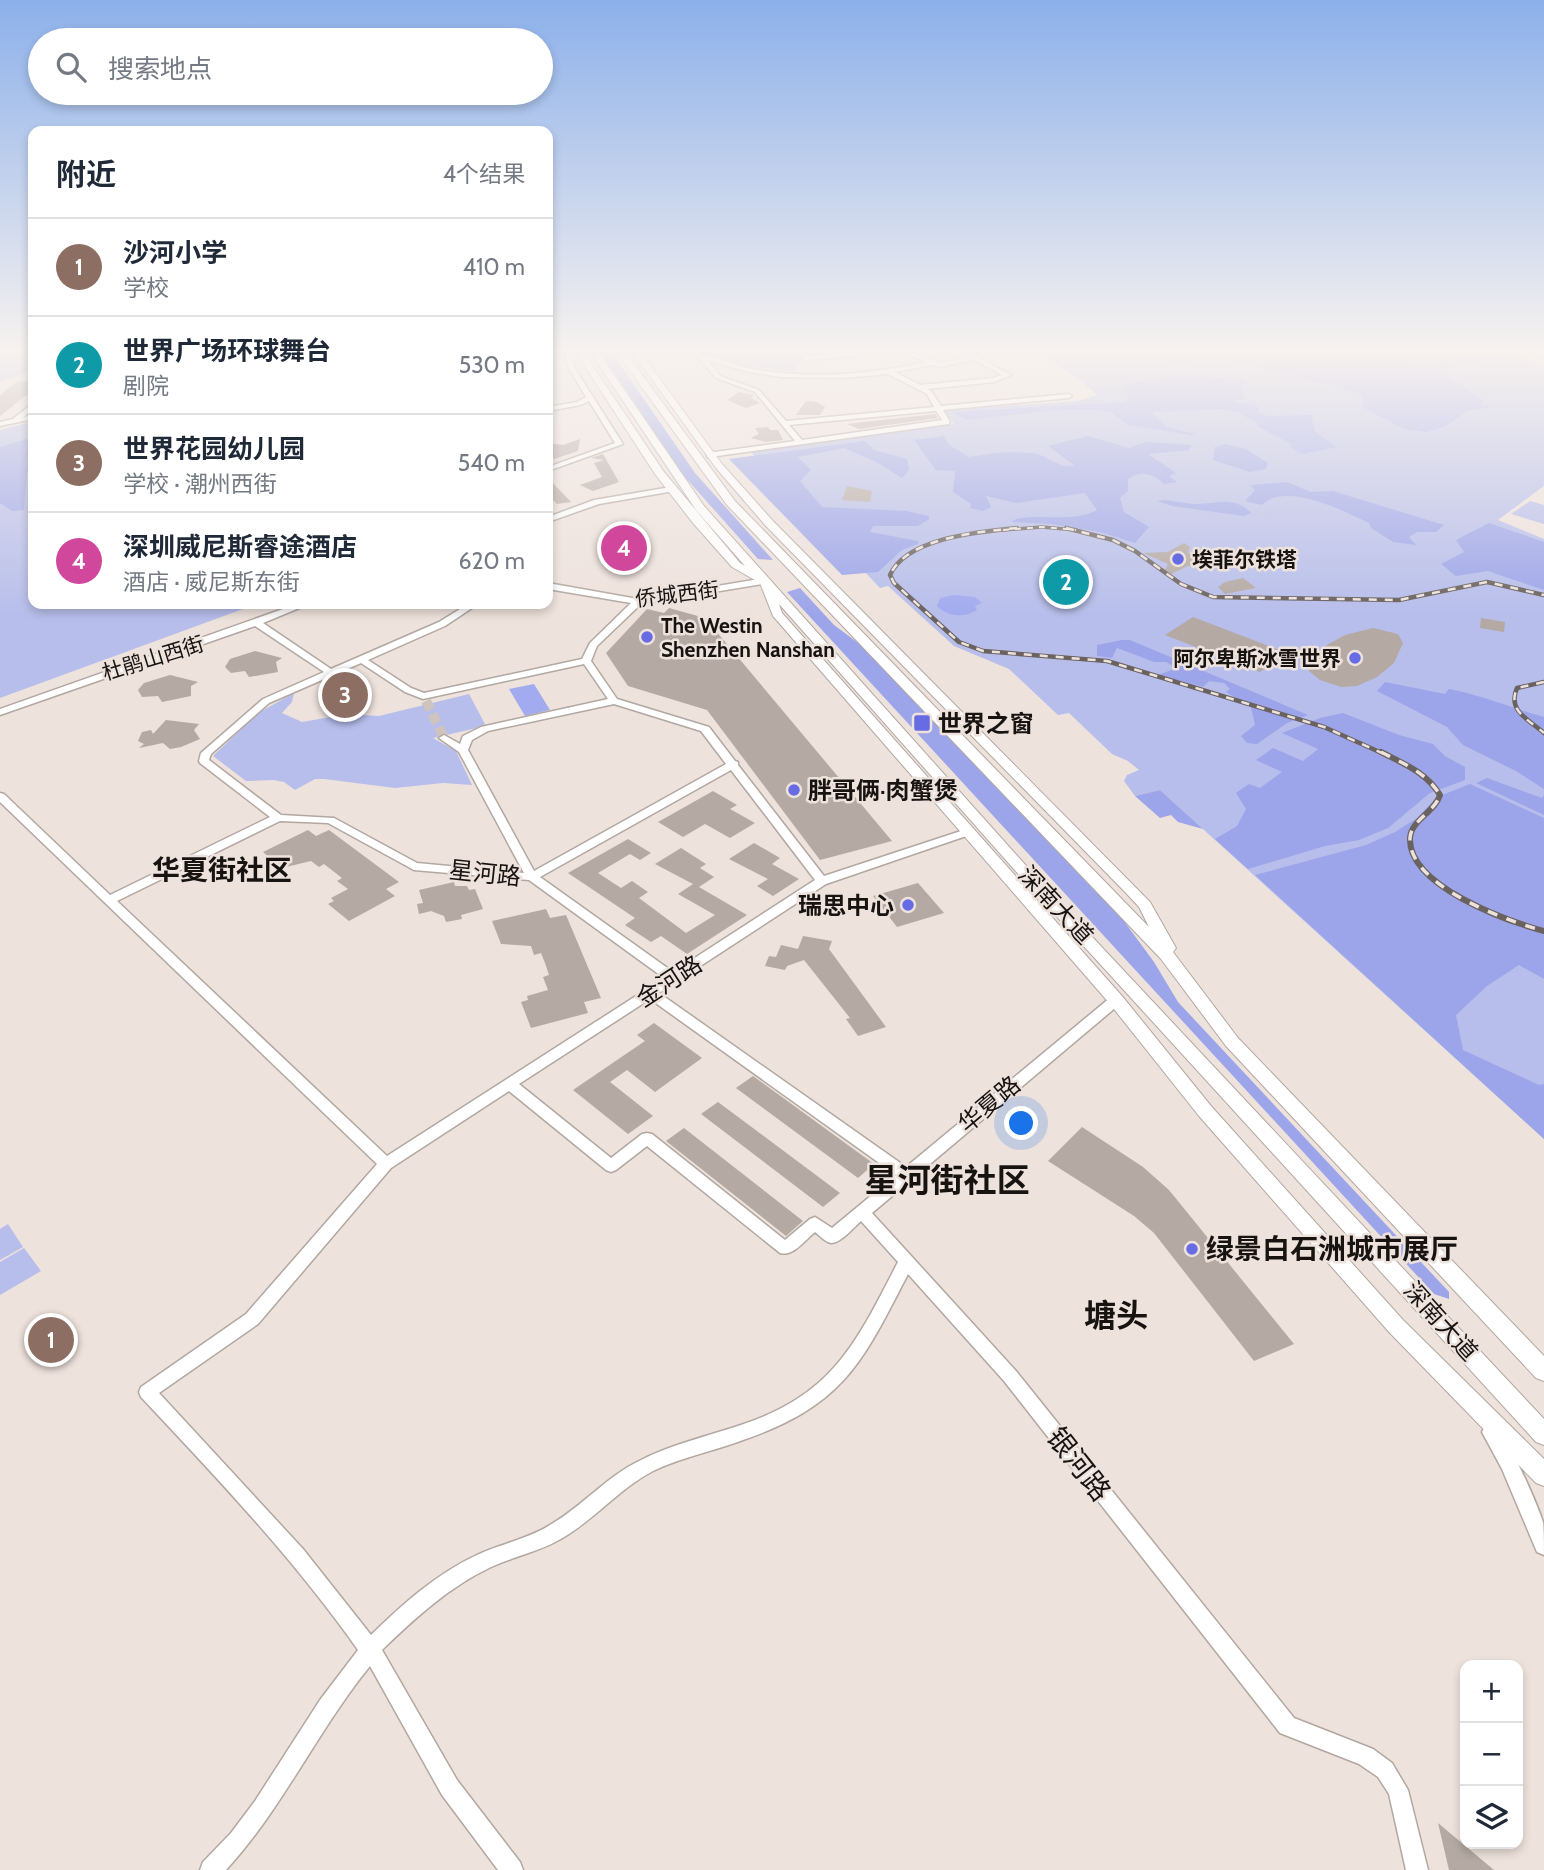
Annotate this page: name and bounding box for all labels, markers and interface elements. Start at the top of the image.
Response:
search box [28,28,553,105]
icon: search [52,48,90,86]
text: 搜索地点 [108,53,212,85]
text: 附近 [56,156,116,193]
text: 4个结果 [443,160,525,188]
text: 沙河小学 [123,237,227,269]
text: 1 [75,253,83,281]
text: 410 m [463,253,525,281]
text: 学校 [123,274,169,302]
text: 世界广场环球舞台 [123,335,331,367]
text: 2 [73,351,85,379]
text: 530 m [459,351,525,379]
text: 剧院 [123,372,169,400]
text: 世界花园幼儿园 [123,433,305,465]
text: 3 [73,449,85,477]
text: 540 m [458,449,525,477]
text: 学校 · 潮州西街 [123,470,277,498]
pin: 4 [601,522,647,574]
text: 深圳威尼斯睿途酒店 [123,531,357,563]
text: 4 [72,547,86,575]
text: 620 m [458,547,525,575]
place label: 埃菲尔铁塔 [1192,547,1297,572]
marker: 埃菲尔铁塔 [1170,551,1186,567]
pin: 2 [1043,556,1089,608]
text: 酒店 · 威尼斯东街 [123,568,300,596]
street label: 侨城西街 [634,576,720,612]
place label: The Westin Shenzhen Nanshan [661,613,835,662]
marker: The Westin Shenzhen Nanshan [639,629,655,645]
street label: 杜鹃山西街 [99,631,207,685]
place label: 阿尔卑斯冰雪世界 [1173,646,1341,671]
marker: 阿尔卑斯冰雪世界 [1347,650,1363,666]
pin: 3 [322,669,368,721]
place label: 世界之窗 [938,709,1034,738]
marker: 世界之窗 [912,713,932,733]
place label: 胖哥俩·肉蟹煲 [808,776,958,805]
marker: 胖哥俩·肉蟹煲 [786,782,802,798]
district label: 华夏街社区 [152,853,292,887]
street label: 星河路 [448,855,522,891]
street label: 深南大道 [1013,860,1099,950]
place label: 瑞思中心 [798,891,894,920]
marker: 瑞思中心 [900,897,916,913]
street label: 金河路 [631,949,707,1013]
street label: 华夏路 [952,1070,1026,1138]
your location [1004,1106,1038,1140]
district label: 星河街社区 [865,1160,1030,1200]
place label: 绿景白石洲城市展厅 [1206,1232,1458,1266]
marker: 绿景白石洲城市展厅 [1184,1241,1200,1257]
street label: 深南大道 [1398,1276,1484,1366]
district label: 塘头 [1084,1296,1148,1335]
pin: 1 [28,1314,74,1366]
street label: 银河路 [1040,1420,1118,1508]
map controls [1460,1660,1523,1849]
button: + [1460,1660,1523,1723]
button: − [1460,1723,1523,1786]
button: layers [1460,1786,1523,1849]

